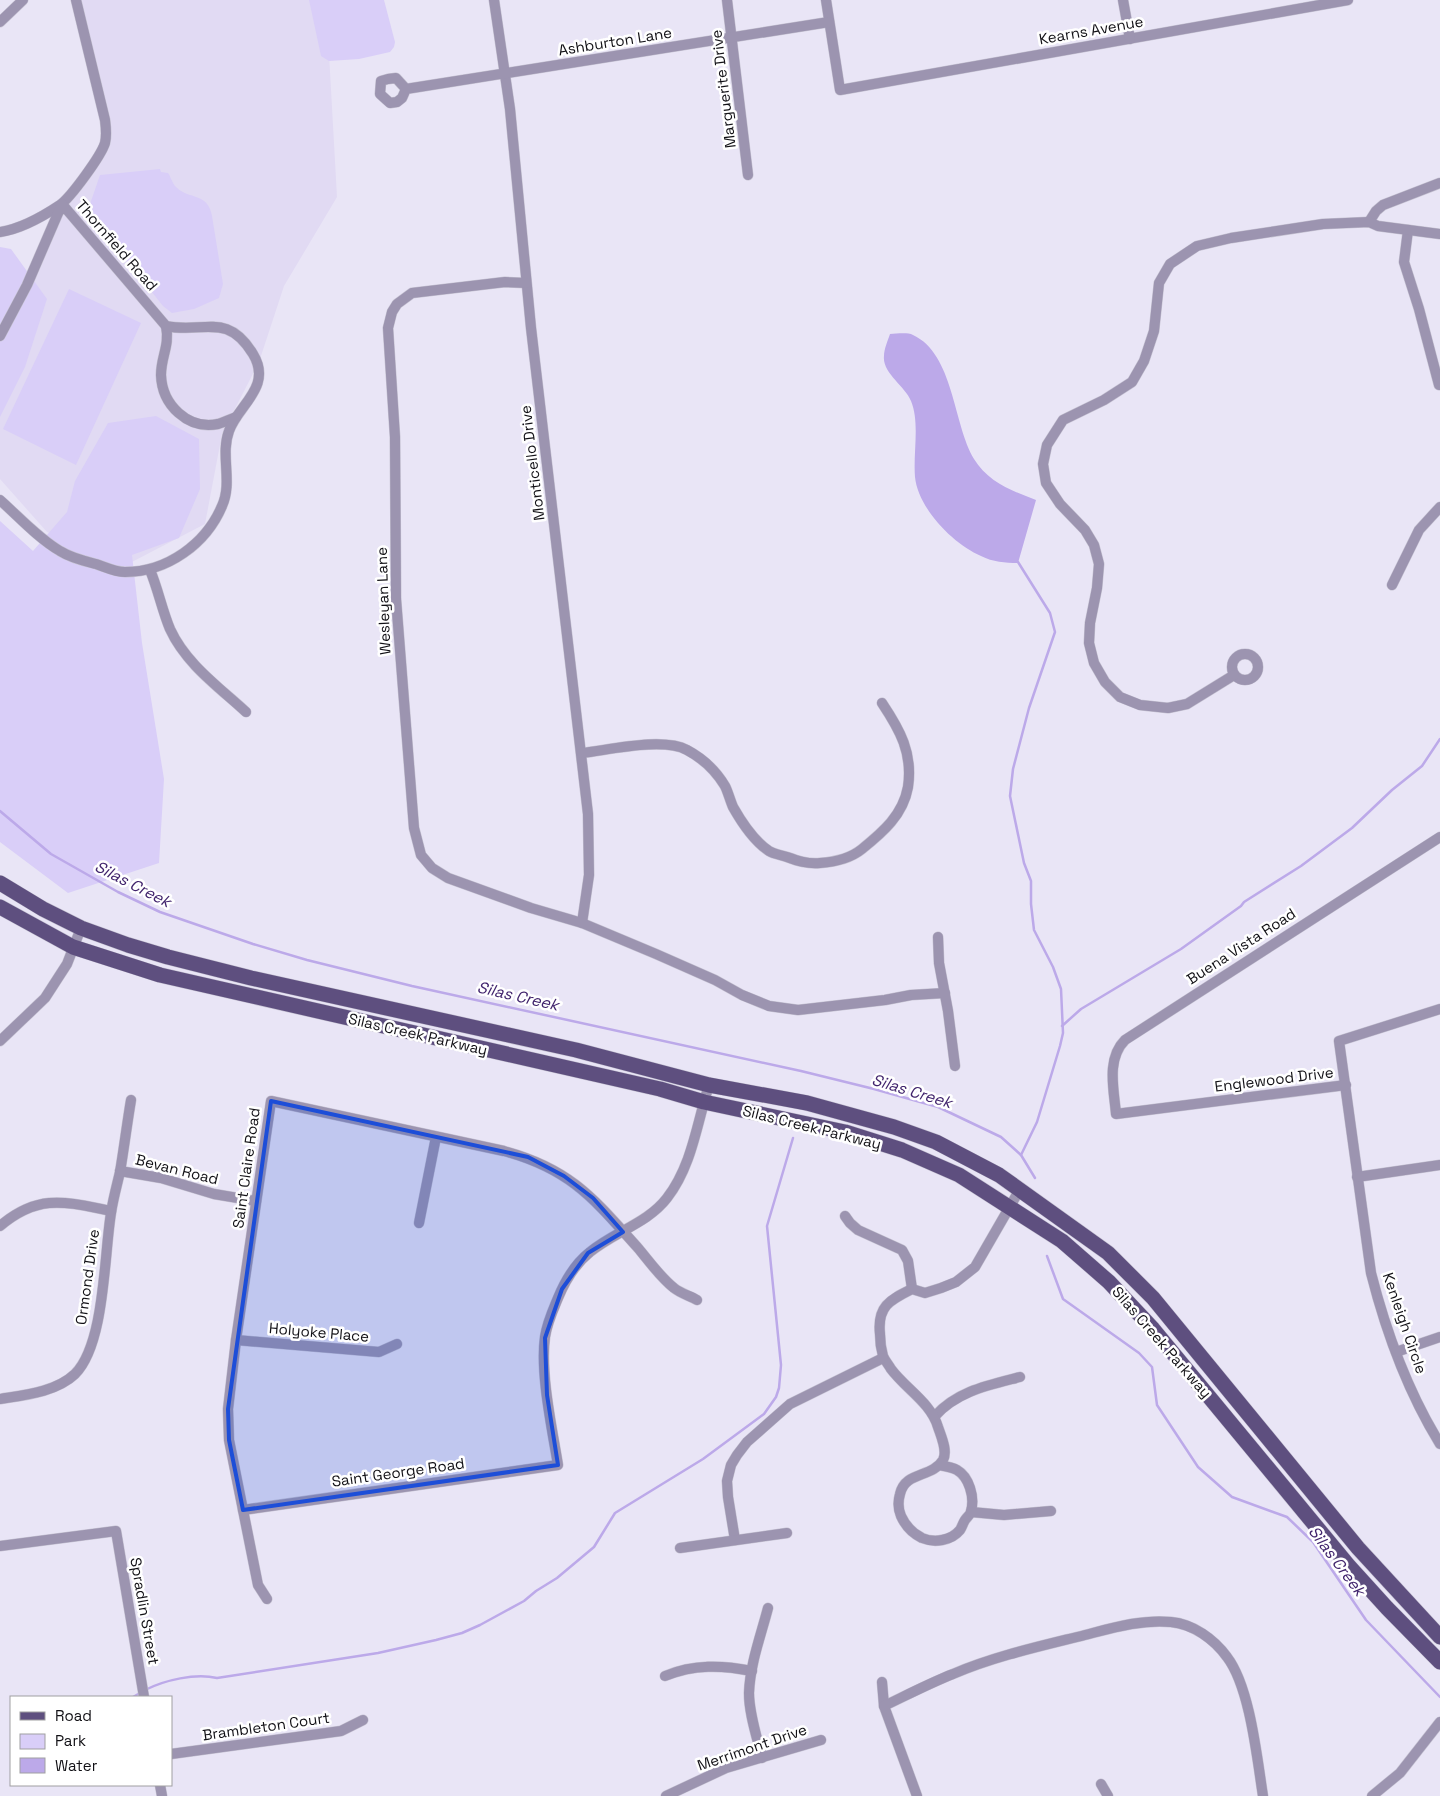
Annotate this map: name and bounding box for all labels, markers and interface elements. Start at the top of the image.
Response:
street label: Kearns Avenue [1037,11,1145,49]
street label: Ashburton Lane [557,23,673,59]
street label: Marguerite Drive [706,29,740,149]
street label: Thornfield Road [72,195,162,295]
street label: Monticello Drive [515,404,549,522]
street label: Wesleyan Lane [372,547,394,655]
water label: Silas Creek [91,856,177,913]
street label: Buena Vista Road [1183,904,1299,988]
water label: Silas Creek [475,976,563,1016]
street label: Silas Creek Parkway [347,1009,489,1059]
street label: Englewood Drive [1214,1062,1335,1096]
water label: Silas Creek [869,1069,957,1114]
street label: Silas Creek Parkway [741,1101,883,1153]
street label: Saint Claire Road [228,1106,264,1230]
street label: Bevan Road [134,1150,220,1188]
street label: Ormond Drive [71,1228,103,1326]
street label: Kenleigh Circle [1379,1270,1431,1376]
street label: Silas Creek Parkway [1108,1282,1216,1402]
street label: Holyoke Place [268,1318,370,1346]
street label: Saint George Road [330,1453,466,1491]
water label: Silas Creek [1304,1522,1372,1602]
street label: Spradlin Street [126,1556,164,1666]
legend [10,1696,172,1786]
text: Road [55,1706,92,1725]
street label: Brambleton Court [201,1708,331,1744]
street label: Merrimont Drive [695,1719,809,1775]
text: Park [55,1731,86,1750]
text: Water [55,1756,98,1775]

